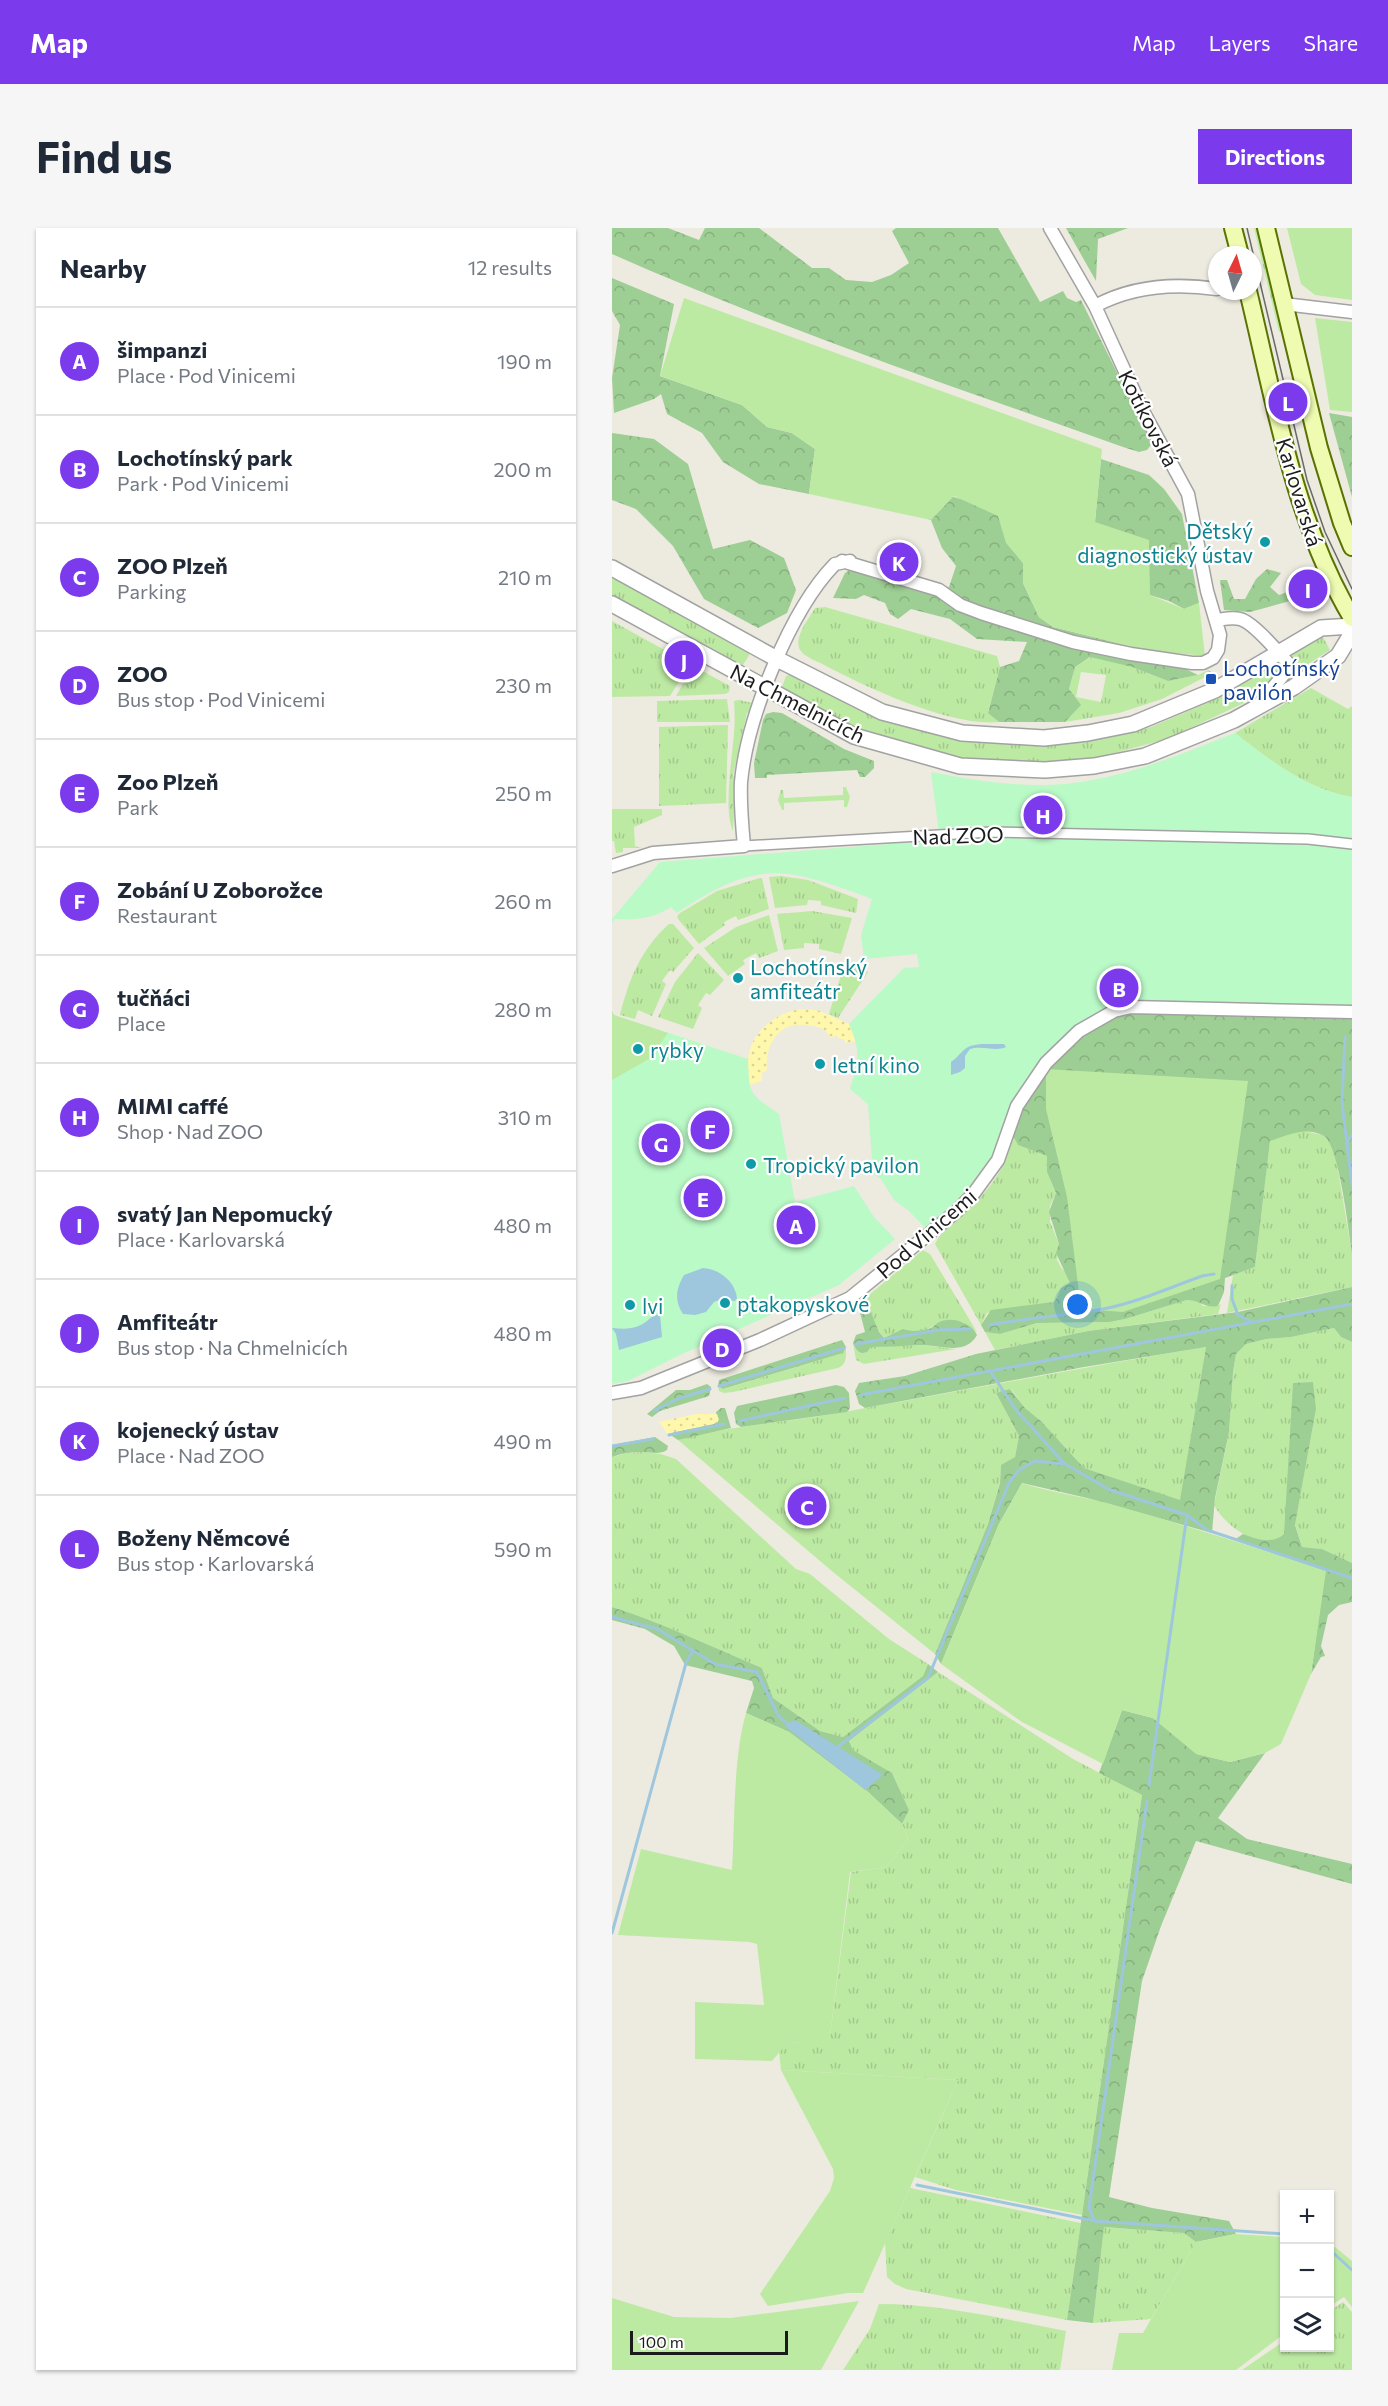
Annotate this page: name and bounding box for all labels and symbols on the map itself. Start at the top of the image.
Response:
north arrow [1208,246,1262,300]
street label: Kotíkovská [1114,365,1184,471]
pin: L [1268,380,1308,424]
street label: Karlovarská [1272,435,1328,549]
place label: Dětský diagnostický ústav [1077,518,1253,567]
marker: Dětský diagnostický ústav [1258,535,1272,549]
pin: K [880,540,918,584]
pin: I [1288,566,1328,612]
pin: J [664,638,704,682]
place label: Lochotínský pavilón [1223,655,1340,704]
street label: Na Chmelnicích [727,658,869,748]
marker: Lochotínský pavilón [1204,672,1218,686]
pin: H [1024,792,1062,838]
street label: Nad ZOO [912,821,1004,849]
place label: Lochotínský amfiteátr [750,954,867,1003]
pin: B [1100,966,1138,1011]
marker: Lochotínský amfiteátr [731,971,745,985]
place label: rybky [650,1037,704,1062]
marker: rybky [631,1042,645,1056]
place label: letní kino [832,1052,920,1077]
marker: letní kino [813,1057,827,1071]
pin: F [690,1108,730,1152]
pin: G [641,1120,680,1166]
place label: Tropický pavilon [763,1152,919,1177]
marker: Tropický pavilon [744,1157,758,1171]
pin: E [684,1176,722,1220]
street label: Pod Vinicemi [871,1183,981,1283]
pin: A [776,1202,816,1248]
your location [1063,1290,1092,1319]
place label: ptakopyskové [737,1291,869,1316]
place label: lvi [642,1293,664,1318]
marker: ptakopyskové [718,1296,732,1310]
marker: lvi [623,1298,637,1312]
pin: D [702,1326,742,1370]
pin: C [788,1484,826,1528]
scale bar [630,2328,788,2356]

